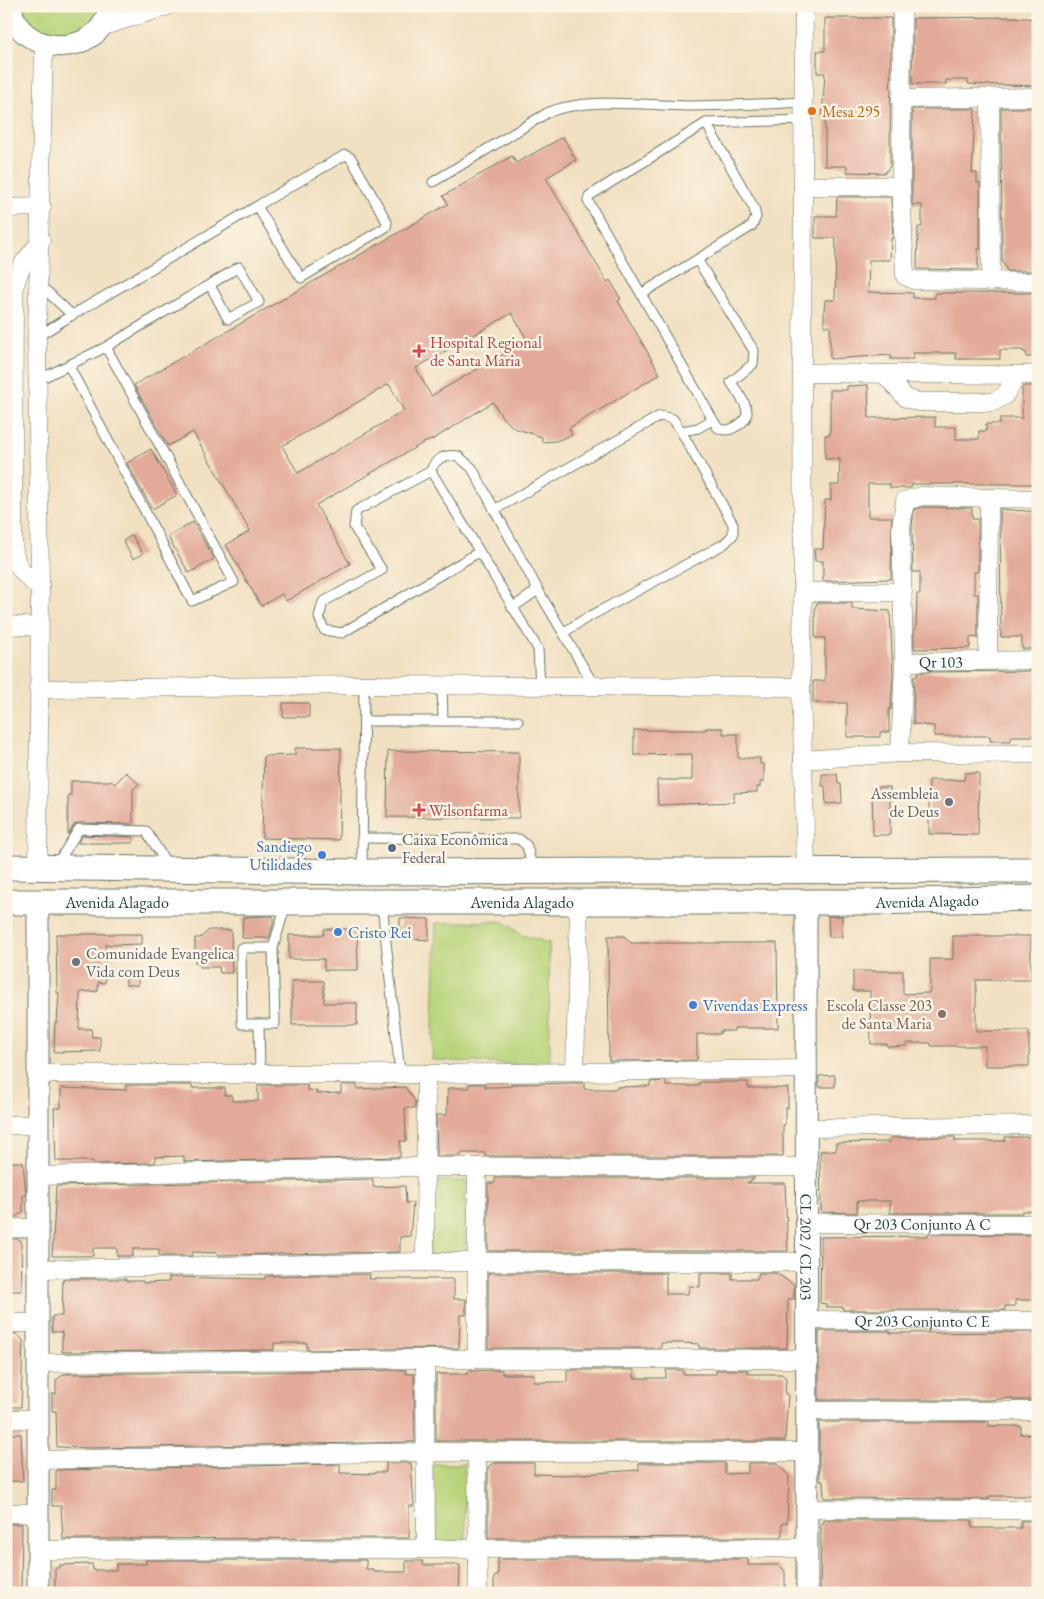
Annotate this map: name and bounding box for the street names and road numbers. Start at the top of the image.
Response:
street label: Qr 103 [919,651,963,673]
street label: Avenida Alagado [874,889,979,913]
street label: Avenida Alagado [64,892,169,913]
street label: Avenida Alagado [469,892,574,913]
street label: CL 202 / CL 203 [795,1194,817,1301]
street label: Qr 203 Conjunto A C [853,1213,991,1235]
street label: Qr 203 Conjunto C E [854,1310,990,1332]

